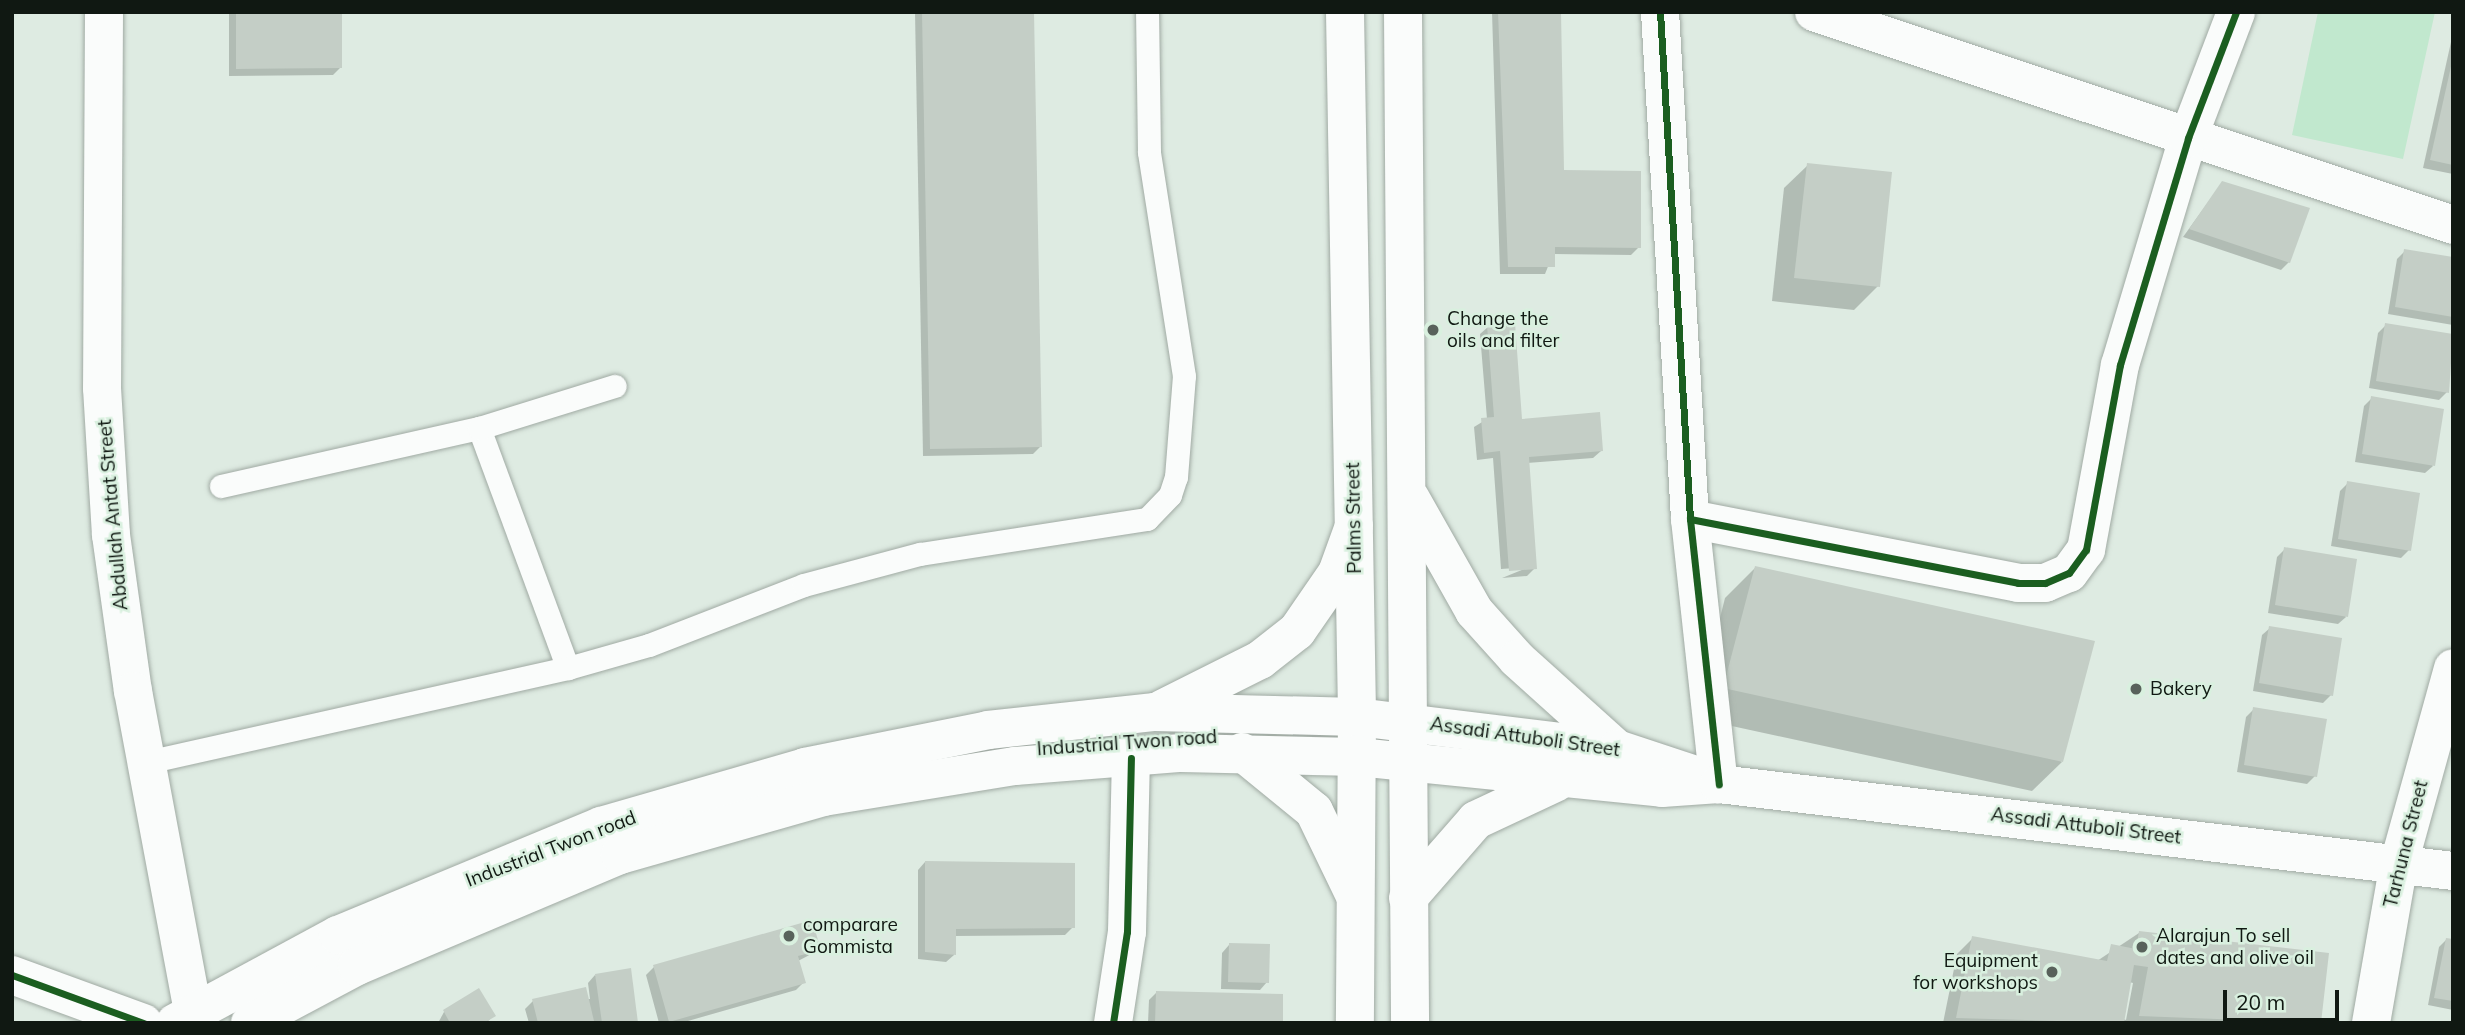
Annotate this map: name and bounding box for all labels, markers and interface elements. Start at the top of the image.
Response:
place label: Change the oils and filter [1447,308,1559,352]
marker: Change the oils and filter [1425,322,1441,338]
street label: Abdullah Antat Street [93,419,133,611]
street label: Palms Street [1342,462,1366,574]
place label: Bakery [2150,678,2212,700]
marker: Bakery [2128,681,2144,697]
street label: Assadi Attuboli Street [1429,712,1621,762]
street label: Industrial Twon road [1036,725,1218,761]
street label: Tarhuna Street [2379,778,2433,910]
street label: Assadi Attuboli Street [1990,803,2182,849]
street label: Industrial Twon road [463,806,639,892]
place label: comparare Gommista [803,914,898,958]
place label: Alarajun To sell dates and olive oil [2156,925,2314,969]
marker: comparare Gommista [781,928,797,944]
marker: Alarajun To sell dates and olive oil [2134,939,2150,955]
place label: Equipment for workshops [1913,950,2038,994]
marker: Equipment for workshops [2044,964,2060,980]
scale bar [2227,976,2342,1020]
text: 20 m [2236,989,2285,1015]

